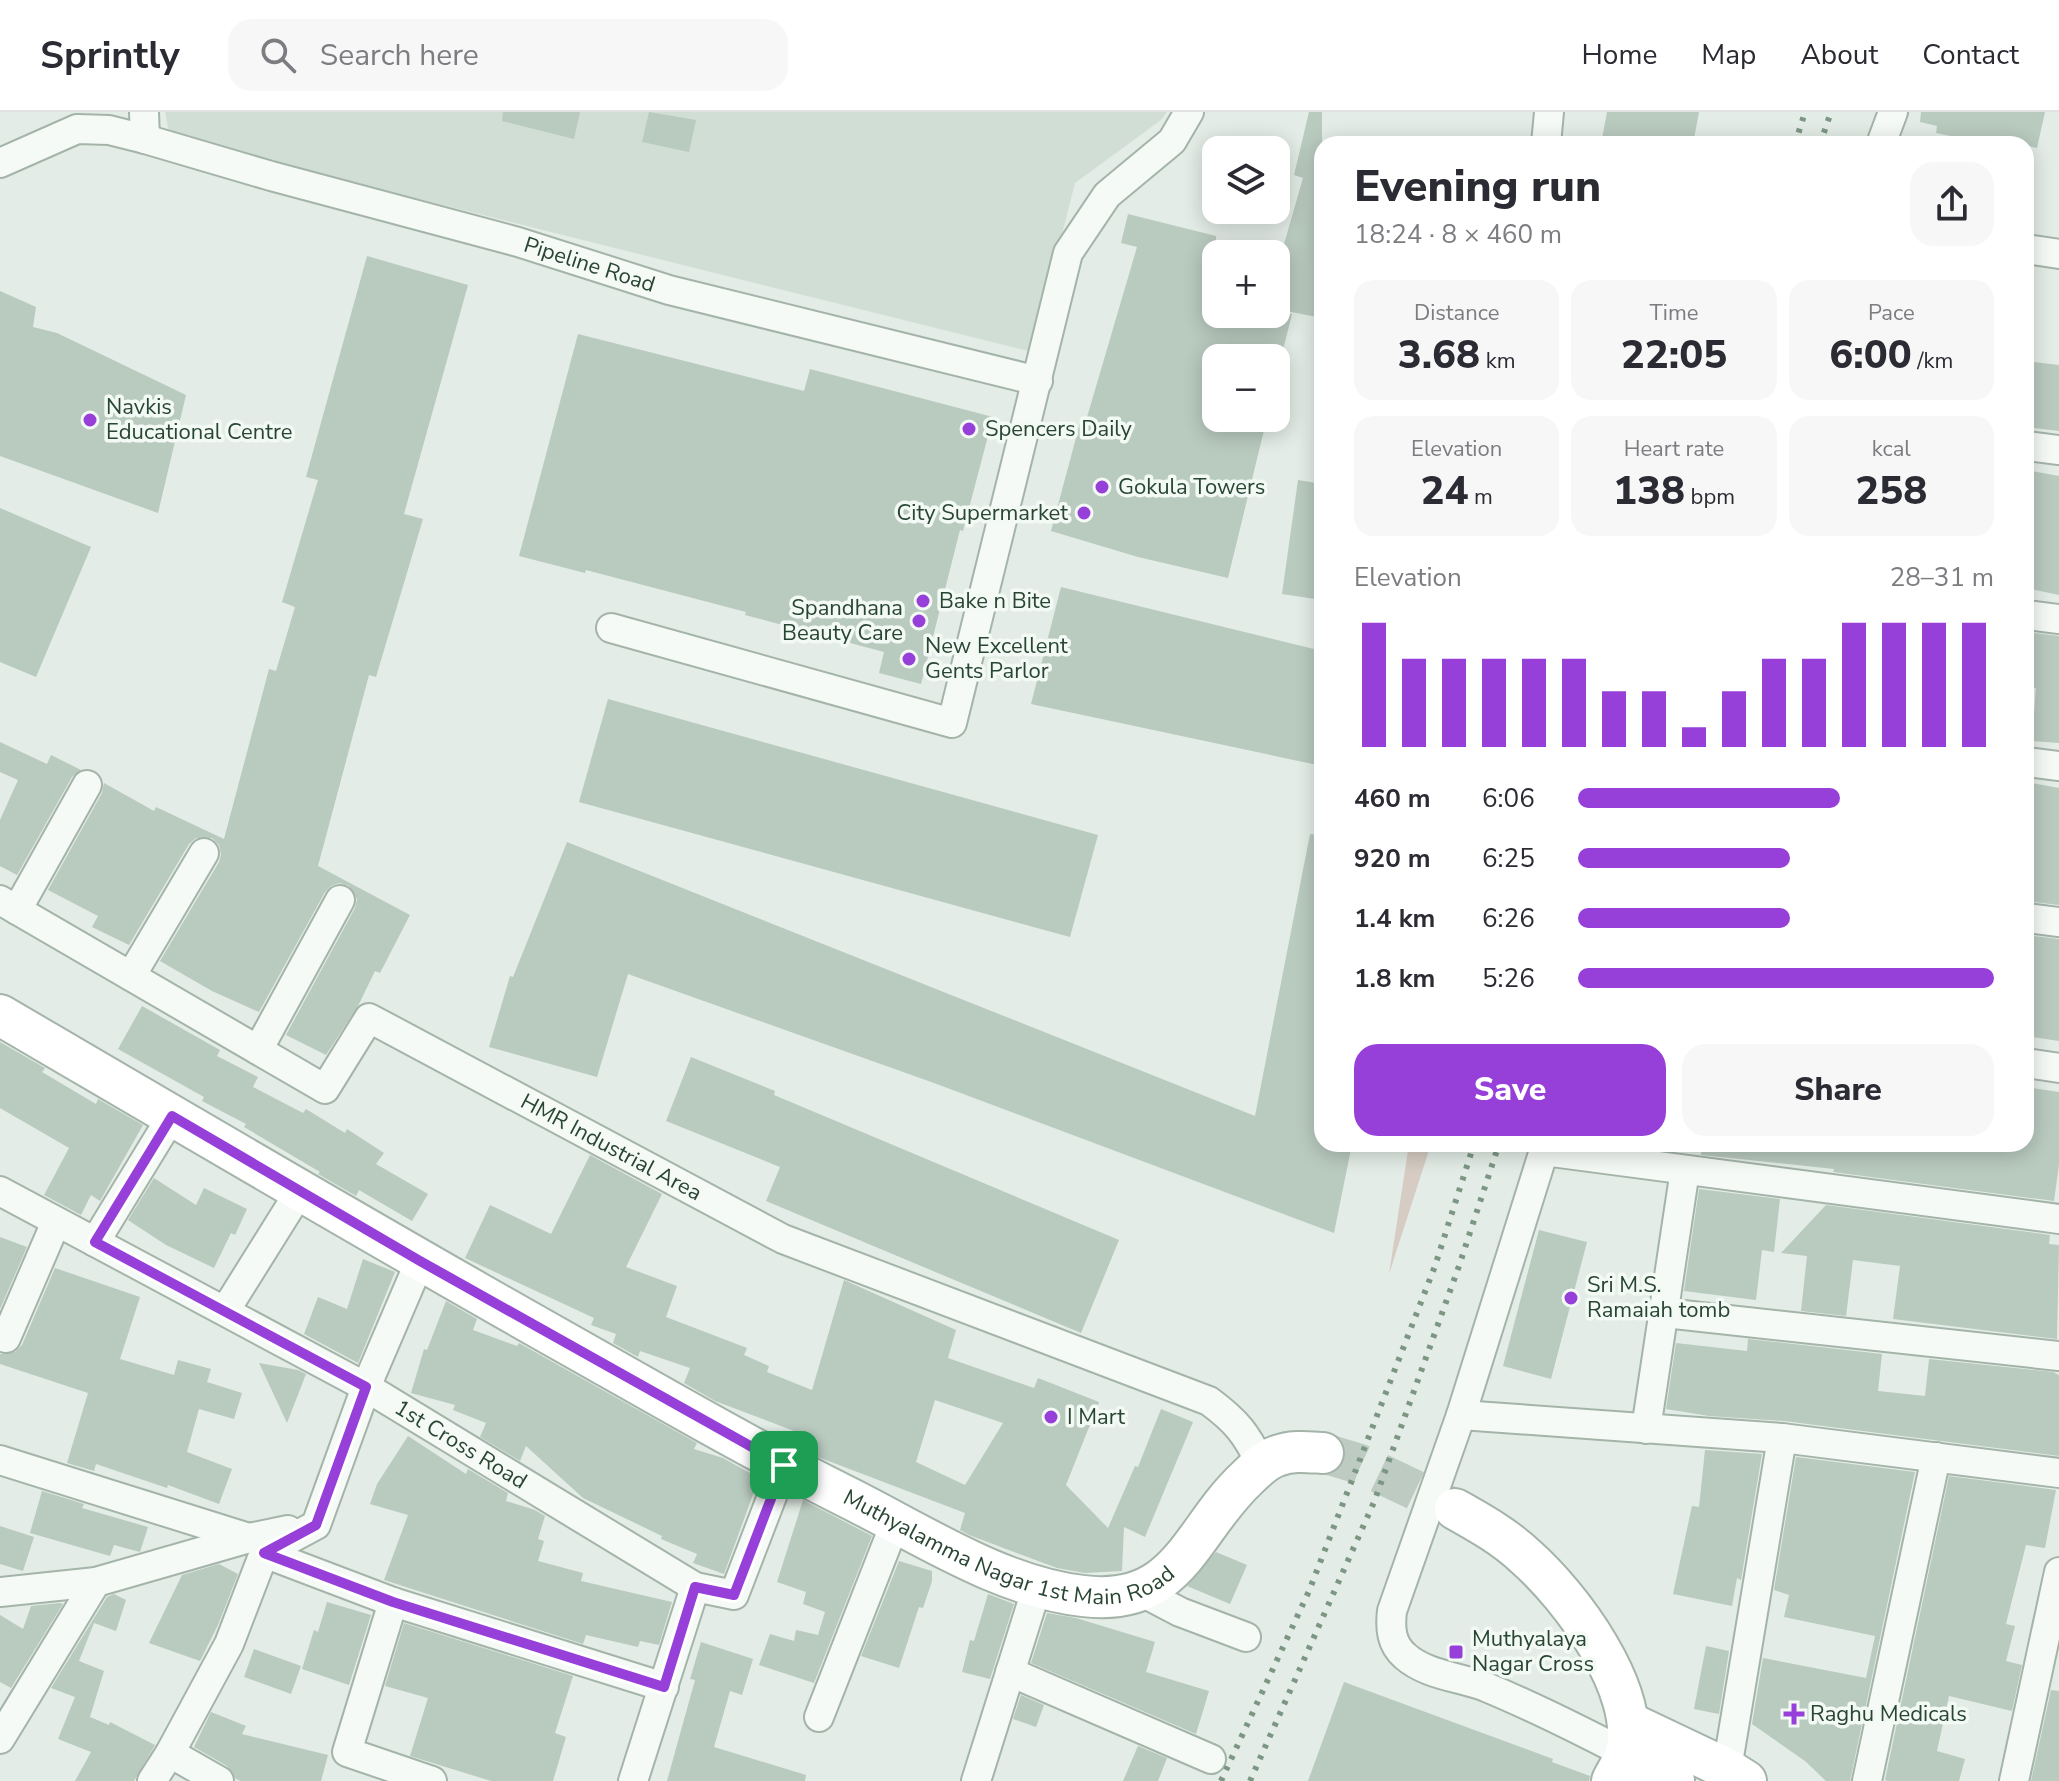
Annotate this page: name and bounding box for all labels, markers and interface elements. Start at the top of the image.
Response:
search box [228,19,788,91]
text: Sprintly [40,30,180,81]
icon: search [256,33,300,77]
text: Search here [320,35,479,76]
text: Home [1582,36,1657,74]
text: Map [1701,36,1756,74]
text: About [1800,36,1878,74]
text: Contact [1922,36,2019,74]
map controls [1202,136,1290,432]
button: layers [1202,136,1290,224]
text: Evening run [1354,157,1601,217]
button: share [1910,162,1994,246]
text: 18:24 · 8 × 460 m [1354,217,1562,252]
street label: Pipeline Road [520,230,659,300]
button: + [1202,240,1290,328]
text: Distance [1414,298,1499,328]
text: Time [1650,298,1698,328]
text: Pace [1868,298,1915,328]
text: 3.68 [1398,328,1480,382]
text: 22:05 [1621,328,1727,382]
text: 6:00 [1829,328,1912,382]
button: − [1202,344,1290,432]
text: km [1480,346,1516,376]
text: /km [1912,346,1953,376]
place label: Navkis Educational Centre [106,392,292,447]
marker: Navkis Educational Centre [81,411,99,429]
place label: Spencers Daily [985,414,1133,444]
marker: Spencers Daily [960,420,978,438]
text: Elevation [1411,434,1502,464]
text: Heart rate [1624,434,1724,464]
text: kcal [1872,434,1911,464]
text: 24 [1420,464,1468,518]
text: 138 [1613,464,1685,518]
text: 258 [1855,464,1927,518]
place label: Gokula Towers [1118,472,1265,502]
marker: Gokula Towers [1093,478,1111,496]
text: m [1468,482,1493,512]
text: bpm [1685,482,1735,512]
place label: City Supermarket [897,498,1068,528]
marker: City Supermarket [1075,504,1093,522]
text: Elevation [1354,560,1462,595]
text: 28–31 m [1890,560,1994,595]
place label: Bake n Bite [939,586,1051,616]
marker: Bake n Bite [914,592,932,610]
place label: Spandhana Beauty Care [782,593,903,648]
marker: Spandhana Beauty Care [910,612,928,630]
place label: New Excellent Gents Parlor [925,631,1068,686]
marker: New Excellent Gents Parlor [900,650,918,668]
text: 460 m [1354,781,1431,816]
text: 6:06 [1482,781,1535,816]
text: 920 m [1354,841,1431,876]
text: 6:25 [1482,841,1535,876]
text: 1.4 km [1354,901,1435,936]
text: 6:26 [1482,901,1535,936]
text: 1.8 km [1354,961,1435,996]
text: 5:26 [1482,961,1535,996]
button: Save [1354,1044,1666,1136]
button: Share [1682,1044,1994,1136]
street label: HMR Industrial Area [515,1087,707,1208]
place label: Sri M.S. Ramaiah tomb [1587,1270,1730,1325]
marker: Sri M.S. Ramaiah tomb [1562,1289,1580,1307]
street label: 1st Cross Road [389,1393,533,1496]
place label: I Mart [1067,1402,1125,1432]
marker: I Mart [1042,1408,1060,1426]
pin [750,1431,818,1499]
icon: arrive [762,1443,806,1487]
street label: Muthyalamma Nagar 1st Main Road [838,1482,1181,1612]
place label: Muthyalaya Nagar Cross [1472,1624,1594,1679]
marker: Muthyalaya Nagar Cross [1447,1643,1465,1661]
place label: Raghu Medicals [1810,1699,1967,1729]
marker: Raghu Medicals [1785,1705,1803,1723]

